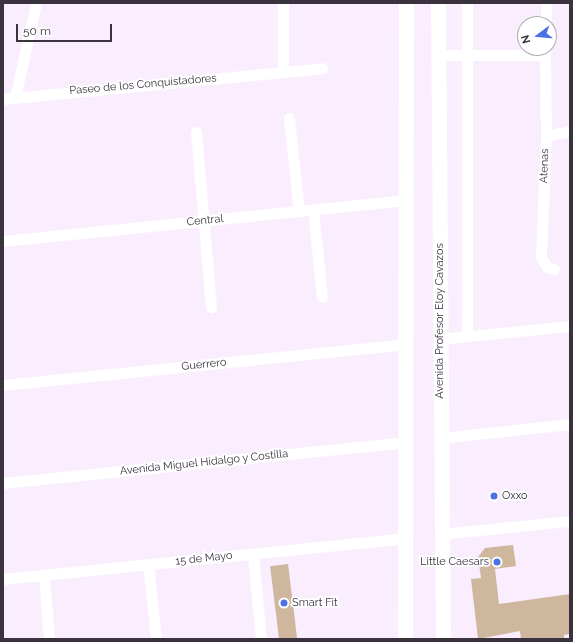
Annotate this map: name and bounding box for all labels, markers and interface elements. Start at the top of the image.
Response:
scale bar [18,16,114,42]
north arrow [517,16,557,56]
text: 50 m [23,24,51,38]
text: N [519,33,533,45]
street label: Paseo de los Conquistadores [69,72,217,98]
street label: Atenas [538,148,552,184]
street label: Central [186,213,224,229]
street label: Avenida Profesor Eloy Cavazos [433,243,447,399]
street label: Guerrero [181,356,227,374]
street label: Avenida Miguel Hidalgo y Costilla [119,448,289,478]
place label: Oxxo [502,489,528,503]
marker: Oxxo [489,491,499,501]
street label: 15 de Mayo [175,549,233,569]
place label: Little Caesars [420,555,489,569]
marker: Little Caesars [492,557,502,567]
place label: Smart Fit [292,596,338,610]
marker: Smart Fit [279,598,289,608]

